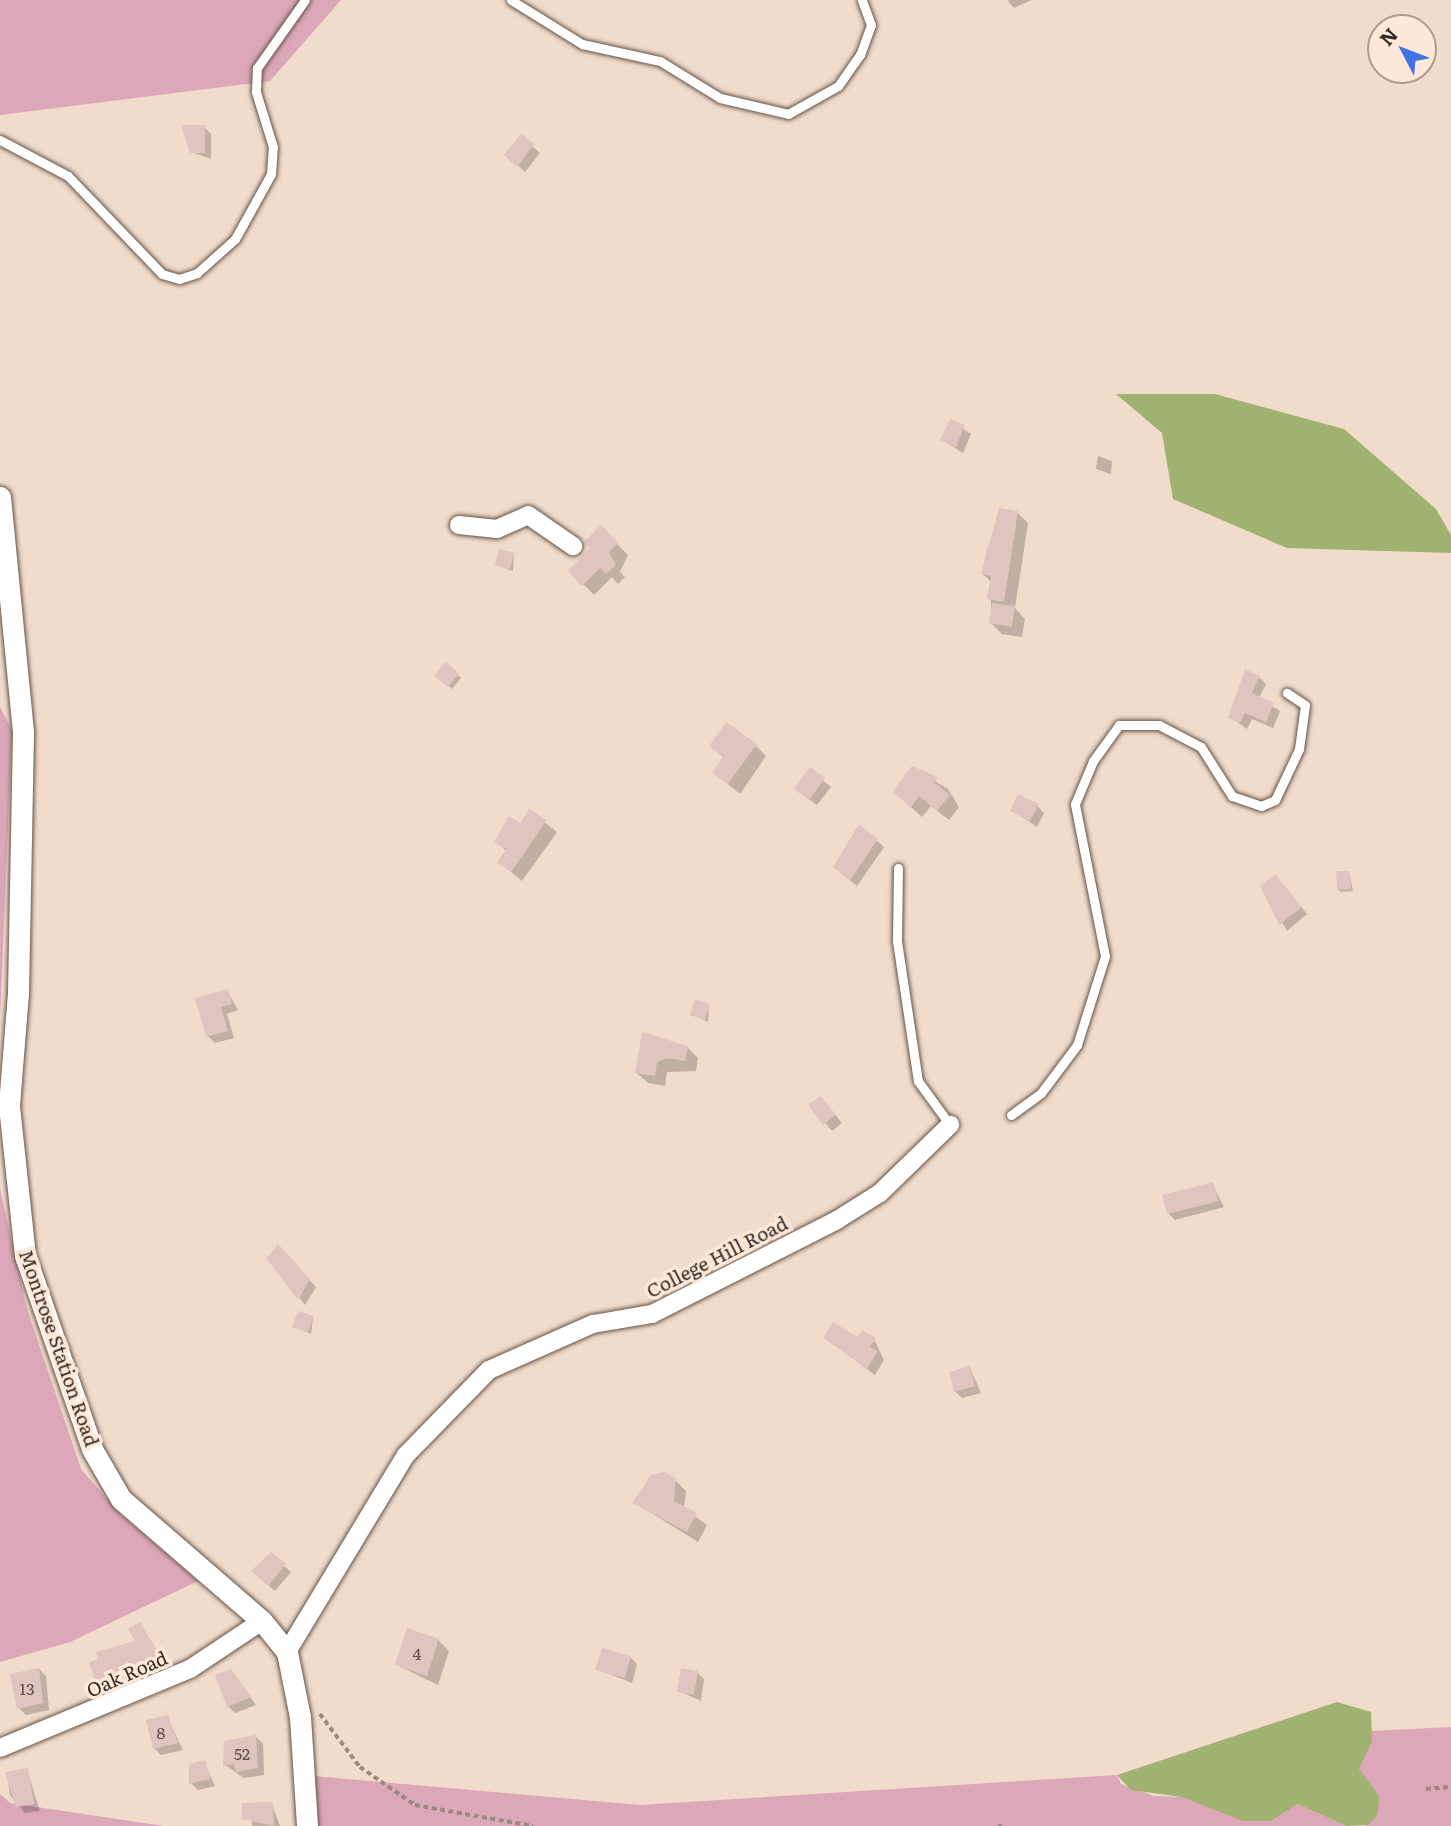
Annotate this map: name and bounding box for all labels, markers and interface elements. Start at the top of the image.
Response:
north arrow [1367,14,1437,84]
text: N [1372,21,1404,52]
street label: College Hill Road [643,1212,791,1302]
street label: Montrose Station Road [15,1247,103,1449]
house number: 4 [413,1643,421,1663]
street label: Oak Road [83,1646,171,1702]
house number: 13 [19,1678,35,1698]
house number: 8 [157,1722,165,1742]
house number: 52 [234,1743,250,1763]

